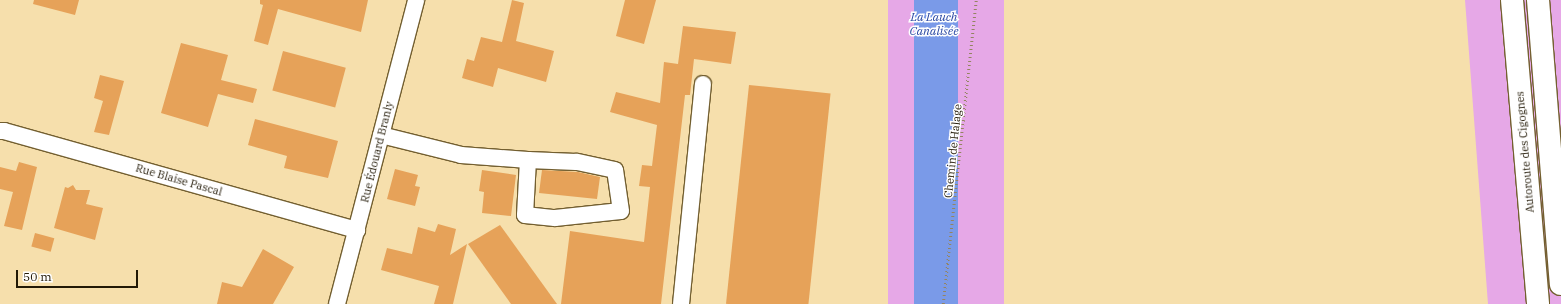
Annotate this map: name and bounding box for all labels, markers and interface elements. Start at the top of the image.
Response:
water label: La Lauch Canalisée [910,10,958,38]
street label: Autoroute des Cigognes [1513,91,1537,213]
street label: Rue Édouard Branly [358,100,396,204]
street label: Chemin de Halage [942,103,964,199]
street label: Rue Blaise Pascal [134,161,224,199]
scale bar [18,262,140,288]
text: 50 m [23,269,52,284]

